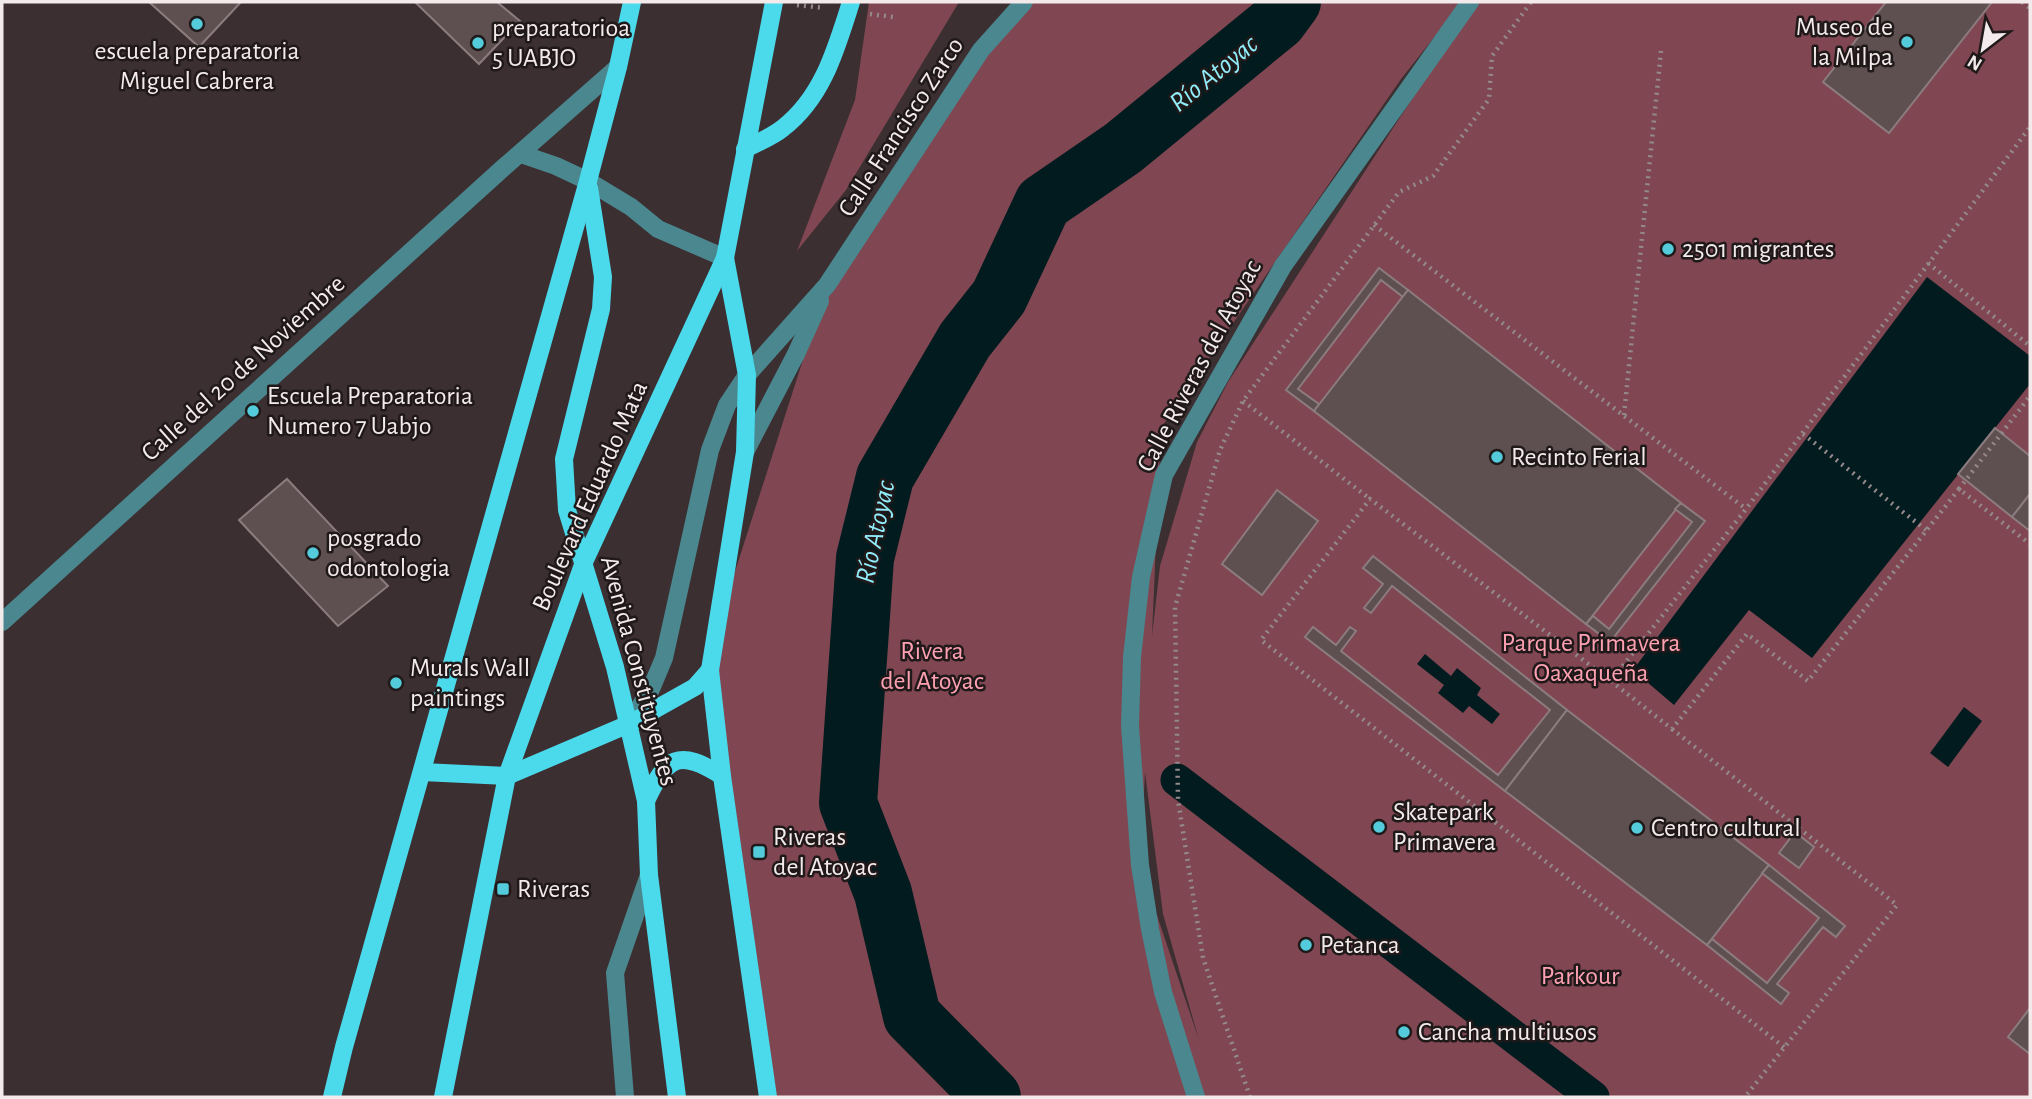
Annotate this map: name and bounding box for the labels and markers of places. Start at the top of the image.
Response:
place label: Museo de la Milpa [1796,14,1893,70]
place label: preparatorioa 5 UABJO [492,15,630,71]
marker: escuela preparatoria Miguel Cabrera [189,16,205,32]
marker: Museo de la Milpa [1899,34,1915,50]
marker: preparatorioa 5 UABJO [470,35,486,51]
place label: escuela preparatoria Miguel Cabrera [94,38,300,94]
place label: 2501 migrantes [1682,236,1834,262]
marker: 2501 migrantes [1660,241,1676,257]
place label: Escuela Preparatoria Numero 7 Uabjo [267,383,473,439]
marker: Escuela Preparatoria Numero 7 Uabjo [245,403,261,419]
place label: Recinto Ferial [1511,444,1647,470]
marker: Recinto Ferial [1489,449,1505,465]
place label: posgrado odontologia [327,525,450,581]
marker: posgrado odontologia [305,545,321,561]
place label: Murals Wall paintings [410,655,530,711]
marker: Murals Wall paintings [388,675,404,691]
place label: Skatepark Primavera [1393,799,1496,855]
place label: Centro cultural [1651,815,1801,841]
marker: Skatepark Primavera [1371,819,1387,835]
marker: Centro cultural [1629,820,1645,836]
place label: Riveras del Atoyac [773,824,877,880]
marker: Riveras del Atoyac [751,844,767,860]
place label: Riveras [517,876,590,902]
marker: Riveras [495,881,511,897]
place label: Petanca [1320,932,1400,958]
marker: Petanca [1298,937,1314,953]
place label: Cancha multiusos [1418,1019,1597,1045]
marker: Cancha multiusos [1396,1024,1412,1040]

